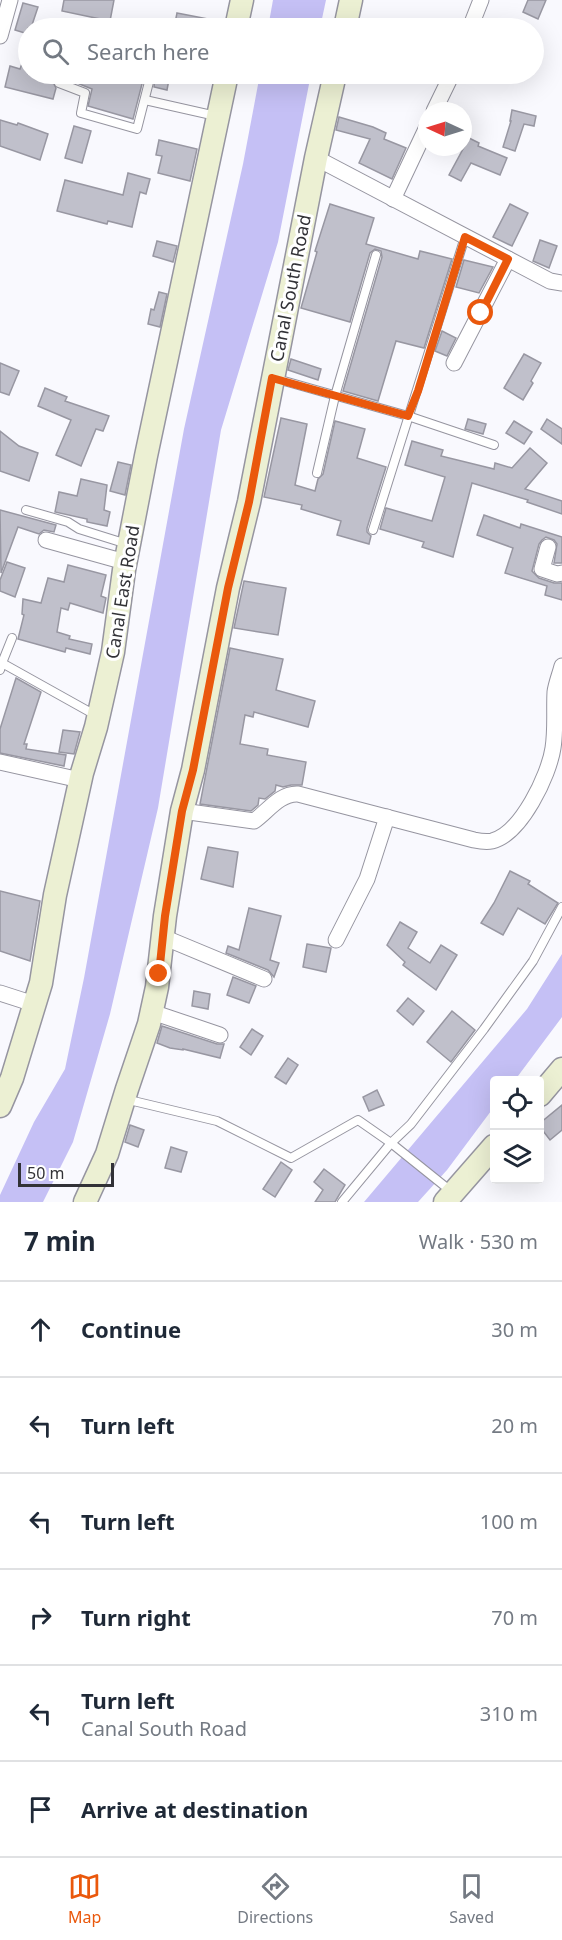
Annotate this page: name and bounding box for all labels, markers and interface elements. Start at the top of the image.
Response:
search box [18,18,544,84]
icon: search [39,35,72,68]
text: Search here [87,36,209,66]
north arrow [418,102,472,156]
street label: Canal South Road [264,212,316,364]
route start [467,299,493,325]
street label: Canal East Road [100,523,144,661]
route end [145,960,171,986]
map controls [490,1076,544,1184]
button: locate [490,1076,544,1130]
button: layers [490,1130,544,1184]
scale bar [18,1160,114,1188]
text: 50 m [27,1162,64,1184]
text: 7 min [24,1223,96,1259]
text: Walk · 530 m [419,1228,538,1255]
icon: ahead [24,1313,57,1346]
text: Continue [81,1314,181,1344]
text: 30 m [491,1316,538,1343]
icon: left [24,1409,57,1442]
text: Turn left [81,1410,175,1440]
text: 20 m [491,1412,538,1439]
icon: left [24,1505,57,1538]
text: Turn left [81,1506,175,1536]
text: 100 m [480,1508,538,1535]
icon: right [24,1601,57,1634]
text: Turn right [81,1602,191,1632]
text: 70 m [491,1604,538,1631]
text: Turn left [81,1685,175,1715]
icon: left [24,1697,57,1730]
text: 310 m [480,1700,538,1727]
text: Canal South Road [81,1715,247,1742]
icon: arrive [24,1793,57,1826]
text: Arrive at destination [81,1794,308,1824]
tab: Map [68,1870,101,1928]
tab: Directions [237,1870,313,1928]
tab: Saved [449,1870,494,1928]

